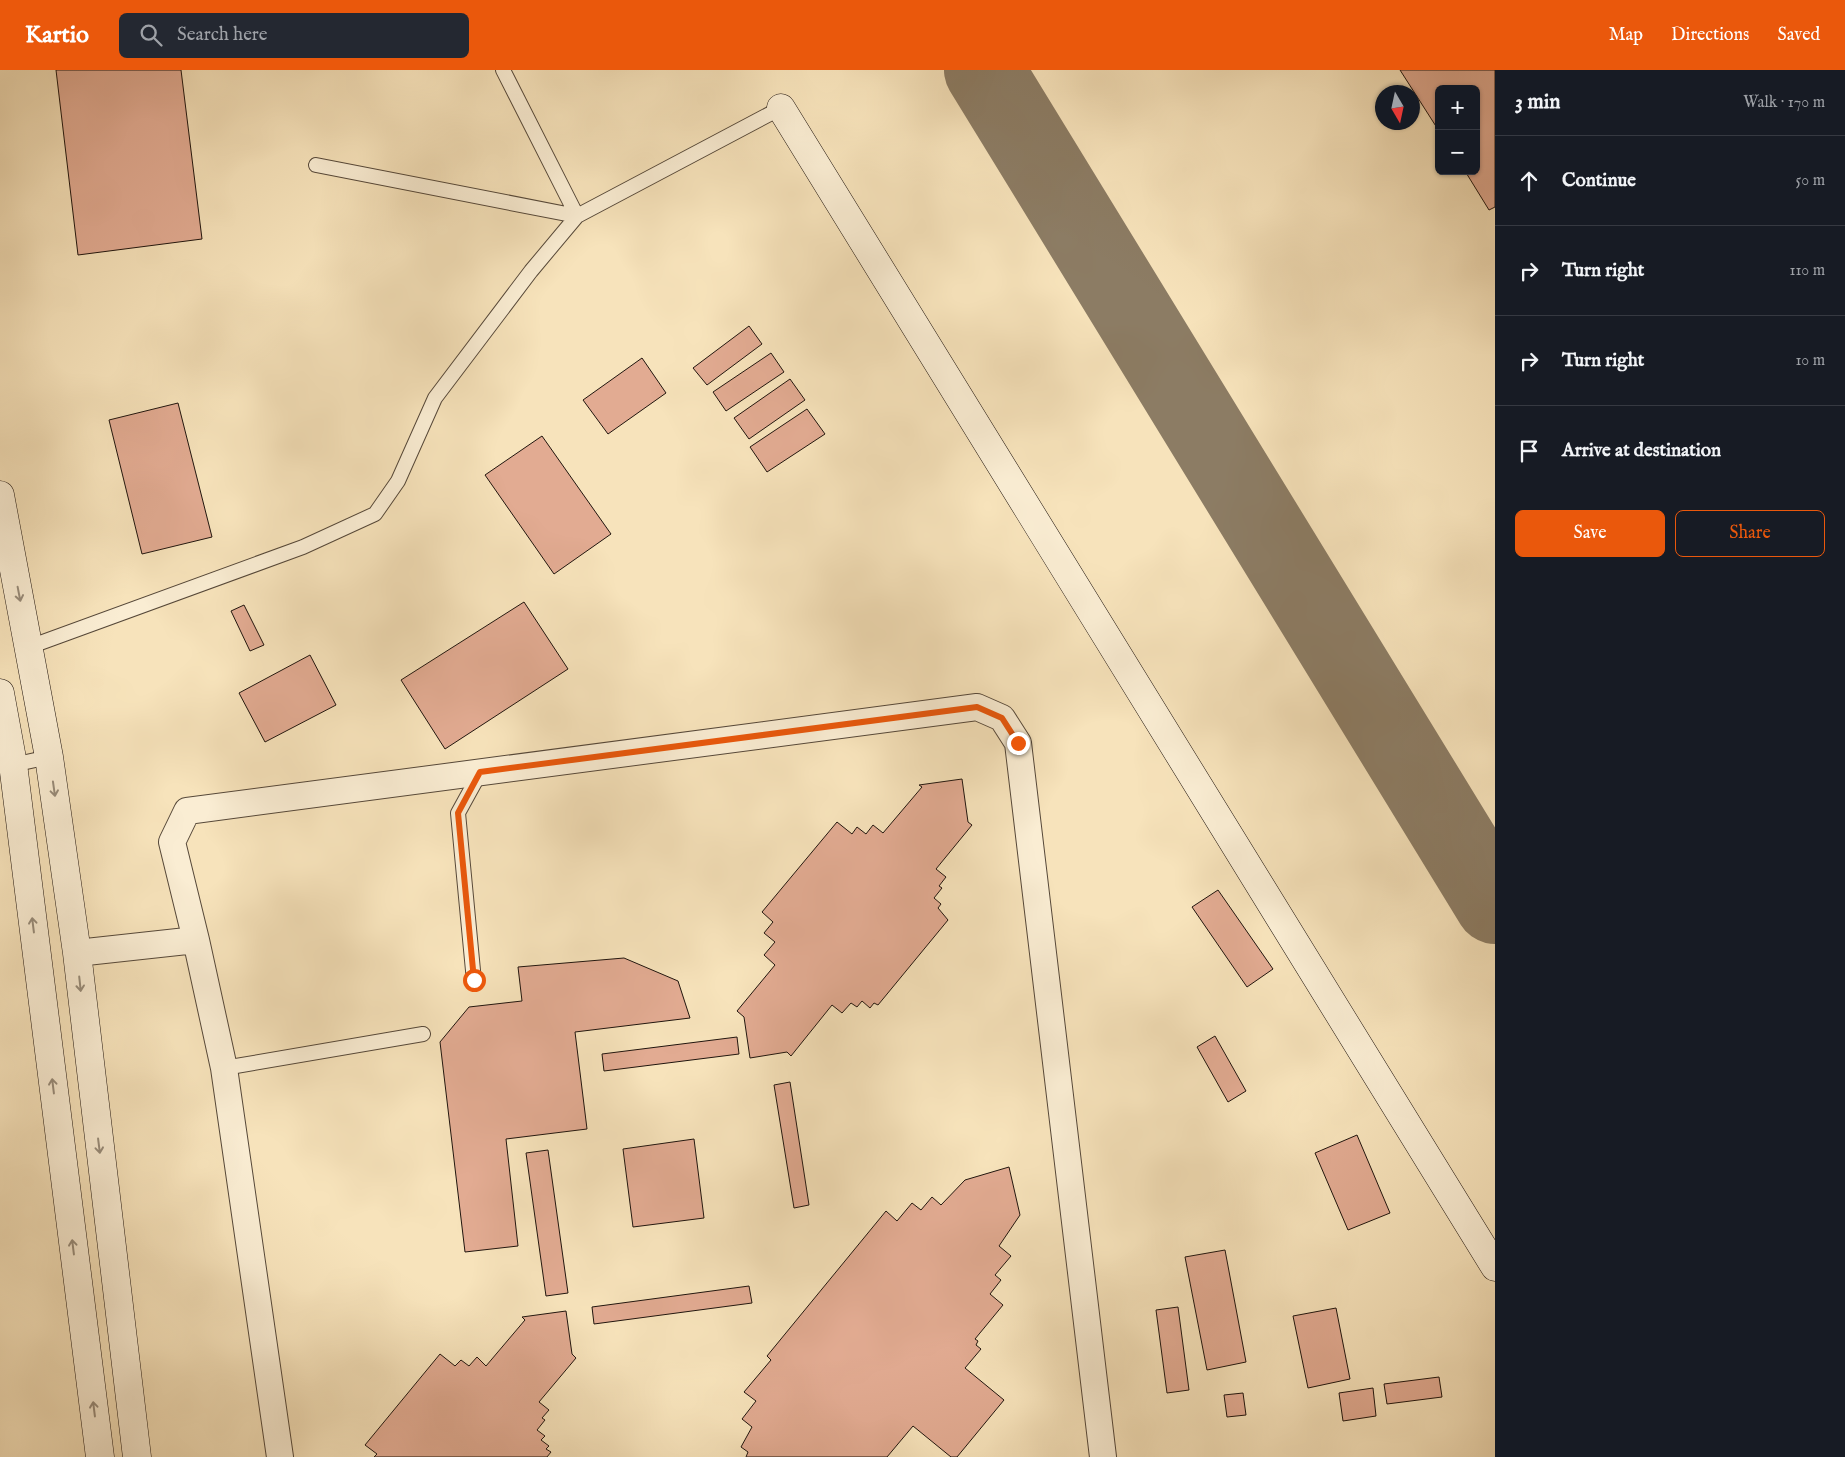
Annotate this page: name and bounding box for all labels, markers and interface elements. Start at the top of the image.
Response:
search box [119,13,469,58]
text: Kartio [25,20,89,51]
icon: search [137,21,165,49]
text: Search here [177,23,268,47]
text: Map [1609,24,1643,47]
text: Directions [1671,24,1749,47]
text: Saved [1777,24,1820,47]
north arrow [1375,85,1420,130]
map controls [1435,85,1480,175]
button: + [1435,85,1480,130]
text: 3 min [1515,89,1560,116]
text: Walk · 170 m [1743,93,1825,113]
button: − [1435,130,1480,175]
icon: ahead [1515,167,1543,195]
text: Continue [1562,169,1636,193]
text: 50 m [1796,171,1825,191]
icon: right [1515,257,1543,285]
text: Turn right [1562,259,1644,283]
text: 110 m [1789,261,1825,281]
icon: right [1515,347,1543,375]
text: Turn right [1562,349,1644,373]
text: 10 m [1795,351,1825,371]
icon: arrive [1515,437,1543,465]
text: Arrive at destination [1562,439,1721,463]
button: Save [1515,510,1665,557]
button: Share [1675,510,1825,557]
one-way arrow [15,586,24,602]
route end [1007,732,1030,755]
one-way arrow [49,780,59,796]
one-way arrow [28,917,38,933]
route start [463,969,486,992]
one-way arrow [76,976,85,992]
one-way arrow [48,1079,58,1095]
one-way arrow [94,1137,104,1153]
one-way arrow [68,1240,78,1256]
one-way arrow [89,1401,99,1417]

